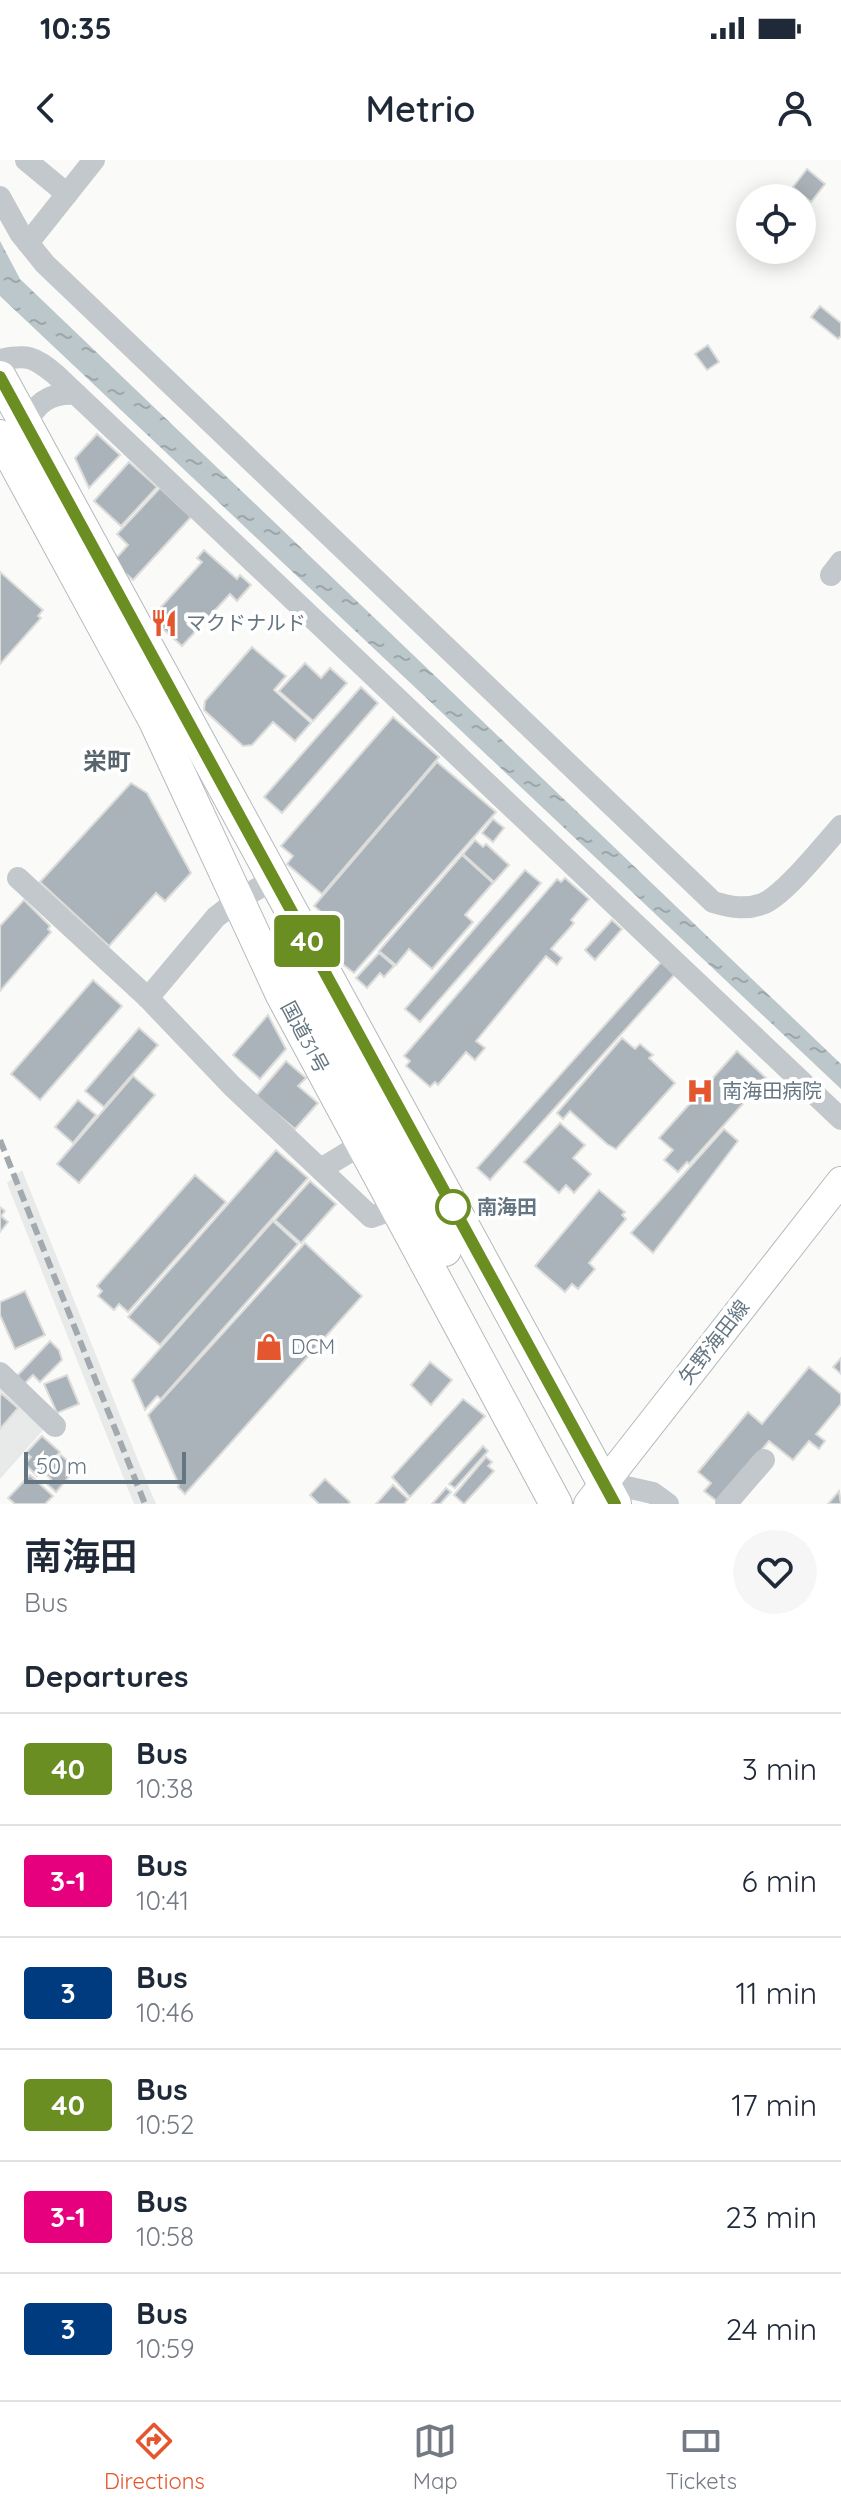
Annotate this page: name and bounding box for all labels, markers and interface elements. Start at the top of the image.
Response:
text: 10:35 [40,9,112,47]
icon: back [24,86,68,130]
text: Metrio [366,86,475,131]
icon: person [773,86,817,130]
map controls [736,184,816,264]
button: locate [736,184,816,264]
restaurant icon: マクドナルド [149,608,179,638]
place label: マクドナルド [186,610,306,635]
district label: 栄町 [83,746,131,776]
line badge: 40 [271,915,343,967]
text: 40 [290,923,324,958]
street label: 国道31号 [276,997,335,1077]
hospital icon: 南海田病院 [685,1076,715,1106]
place label: 南海田病院 [722,1078,822,1103]
marker: 南海田 [436,1190,470,1224]
place label: 南海田 [477,1194,537,1219]
street label: 矢野海田線 [673,1295,754,1389]
shop icon: DCM [254,1332,284,1362]
place label: DCM [291,1334,335,1359]
scale bar [24,1448,186,1484]
text: 50 m [36,1452,87,1480]
button: heart [733,1530,817,1614]
text: 南海田 [24,1532,138,1580]
text: Bus [24,1586,68,1619]
text: Departures [24,1657,189,1695]
text: Bus [136,1734,188,1772]
text: 3 min [742,1750,817,1788]
text: 40 [51,1751,85,1786]
text: 10:38 [136,1772,194,1805]
text: Bus [136,1846,188,1884]
text: 6 min [742,1862,817,1900]
text: 3-1 [50,1863,86,1898]
text: 10:41 [136,1884,189,1917]
text: Bus [136,1958,188,1996]
text: 11 min [735,1974,817,2012]
text: 3 [60,1975,76,2010]
text: 10:46 [136,1996,194,2029]
text: Bus [136,2070,188,2108]
text: 17 min [731,2086,817,2124]
text: 40 [51,2087,85,2122]
text: 10:52 [136,2108,195,2141]
text: Bus [136,2182,188,2220]
text: 23 min [725,2198,817,2236]
text: 3-1 [50,2199,86,2234]
text: 10:58 [136,2220,194,2253]
text: Bus [136,2294,188,2332]
text: 24 min [726,2310,817,2348]
text: 3 [60,2311,76,2346]
text: 10:59 [136,2332,195,2365]
tab: Directions [104,2419,205,2495]
tab: Map [413,2419,458,2495]
tab: Tickets [666,2419,737,2495]

